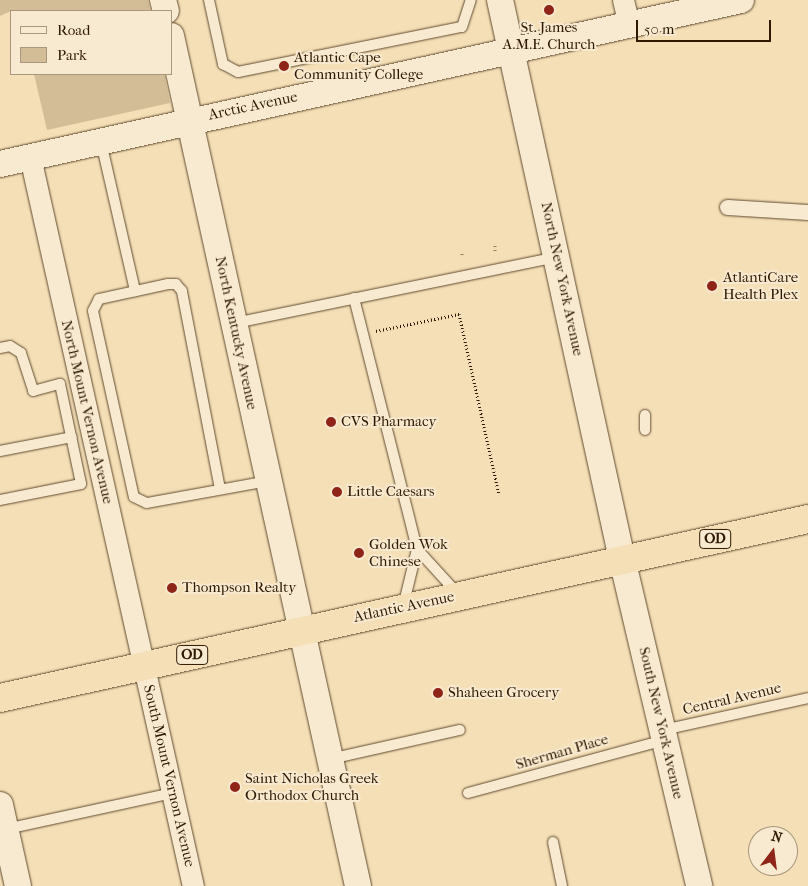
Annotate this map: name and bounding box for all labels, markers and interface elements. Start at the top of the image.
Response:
marker: St. James A.M.E. Church [543,4,555,16]
legend [10,10,172,75]
scale bar [638,10,773,42]
place label: St. James A.M.E. Church [503,18,595,53]
text: 50 m [644,20,674,38]
text: Road [57,21,90,39]
text: Park [57,46,87,64]
place label: Atlantic Cape Community College [294,48,423,83]
marker: Atlantic Cape Community College [278,60,290,72]
street label: Arctic Avenue [207,88,299,124]
street label: North New York Avenue [537,200,587,358]
street label: North Kentucky Avenue [211,255,261,411]
place label: AtlantiCare Health Plex [723,268,798,303]
marker: AtlantiCare Health Plex [705,279,719,293]
street label: North Mount Vernon Avenue [57,318,117,506]
place label: CVS Pharmacy [341,413,437,431]
marker: CVS Pharmacy [325,416,337,428]
place label: Little Caesars [347,483,435,501]
marker: Little Caesars [331,486,343,498]
road number: OD [699,528,731,550]
place label: Golden Wok Chinese [369,535,448,570]
marker: Golden Wok Chinese [353,547,365,559]
place label: Thompson Realty [182,579,296,597]
marker: Thompson Realty [166,582,178,594]
street label: Atlantic Avenue [352,588,456,626]
road number: OD [176,644,208,666]
street label: South New York Avenue [635,645,687,801]
street label: Central Avenue [681,679,783,719]
street label: South Mount Vernon Avenue [139,683,199,869]
place label: Shaheen Grocery [448,684,559,702]
marker: Shaheen Grocery [432,687,444,699]
street label: Sherman Place [514,730,610,774]
place label: Saint Nicholas Greek Orthodox Church [245,769,378,804]
marker: Saint Nicholas Greek Orthodox Church [229,781,241,793]
north arrow [748,826,798,876]
text: N [769,827,784,847]

